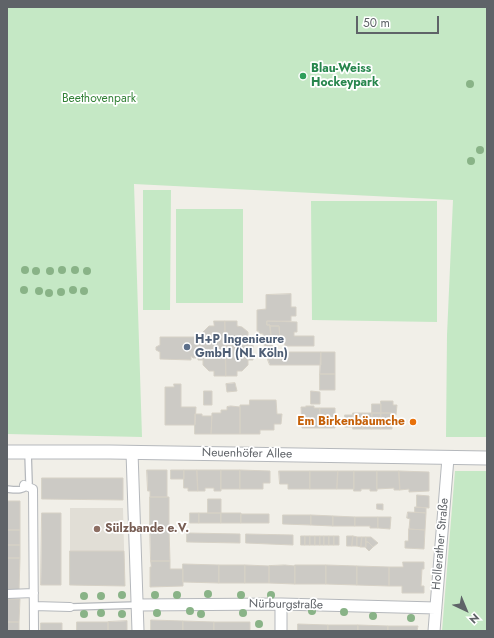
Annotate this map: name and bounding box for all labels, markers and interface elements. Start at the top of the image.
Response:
scale bar [358,8,441,34]
text: 50 m [363,14,390,32]
place label: Blau-Weiss Hockeypark [311,62,379,90]
marker: Blau-Weiss Hockeypark [298,71,308,81]
park label: Beethovenpark [62,92,136,106]
place label: H+P Ingenieure GmbH (NL Köln) [195,333,288,361]
marker: H+P Ingenieure GmbH (NL Köln) [182,342,192,352]
place label: Em Birkenbäumche [297,415,405,429]
marker: Em Birkenbäumche [408,417,418,427]
street label: Neuenhöfer Allee [202,446,292,462]
street label: Hollerather Straße [430,497,452,591]
place label: Sülzbande e.V. [105,522,189,536]
marker: Sülzbande e.V. [92,524,102,534]
north arrow [446,590,486,630]
street label: Nürburgstraße [249,597,323,613]
text: N [466,610,483,627]

